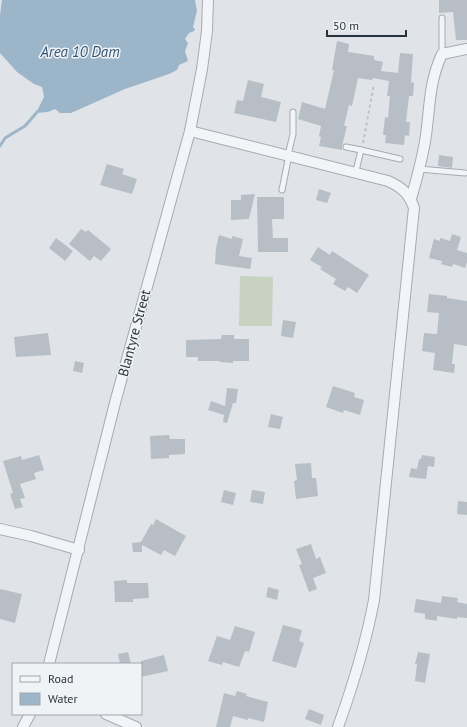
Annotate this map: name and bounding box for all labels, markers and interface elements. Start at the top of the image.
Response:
scale bar [327,12,406,38]
text: 50 m [333,18,359,33]
water label: Area 10 Dam [39,42,120,61]
street label: Blantyre Street [114,287,154,379]
legend [12,663,142,715]
text: Road [48,671,73,686]
text: Water [48,691,78,706]

